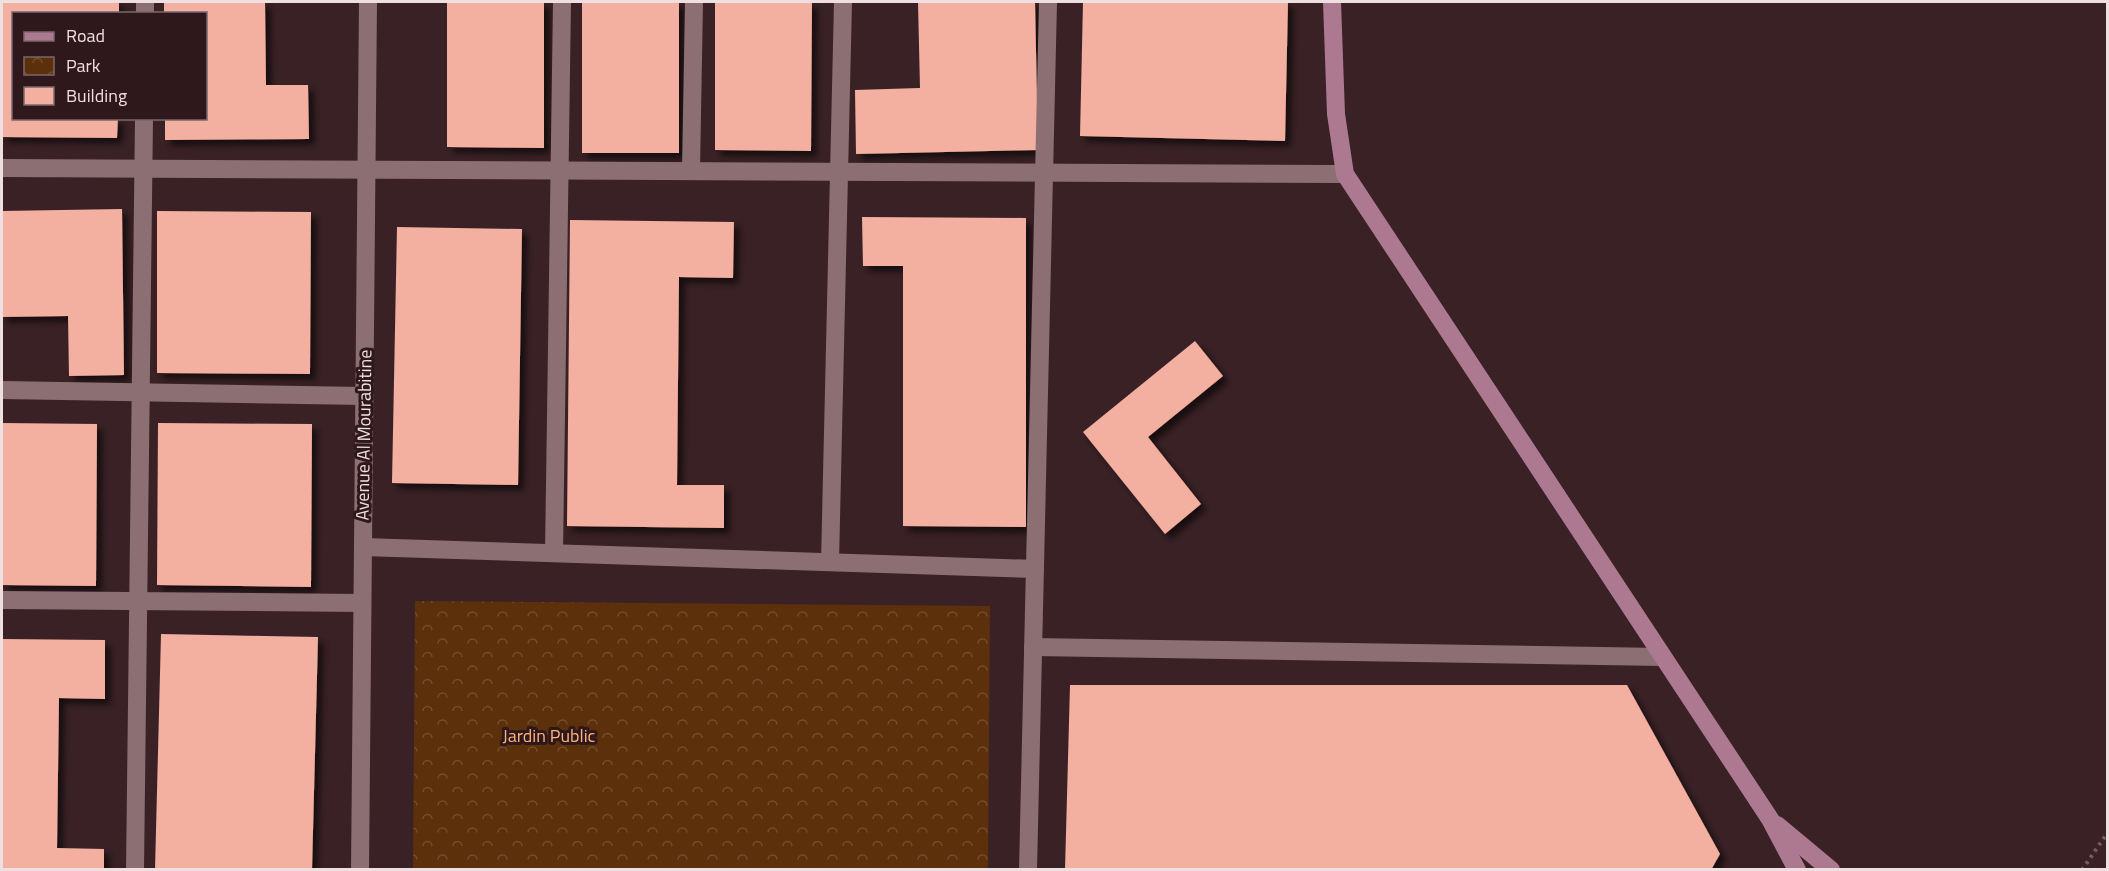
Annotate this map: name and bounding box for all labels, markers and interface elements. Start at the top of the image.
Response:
legend [12,12,207,120]
text: Road [66,22,105,49]
text: Park [66,52,101,79]
text: Building [66,82,127,109]
street label: Avenue Al Mourabitine [349,349,378,521]
park label: Jardin Public [503,722,596,749]

